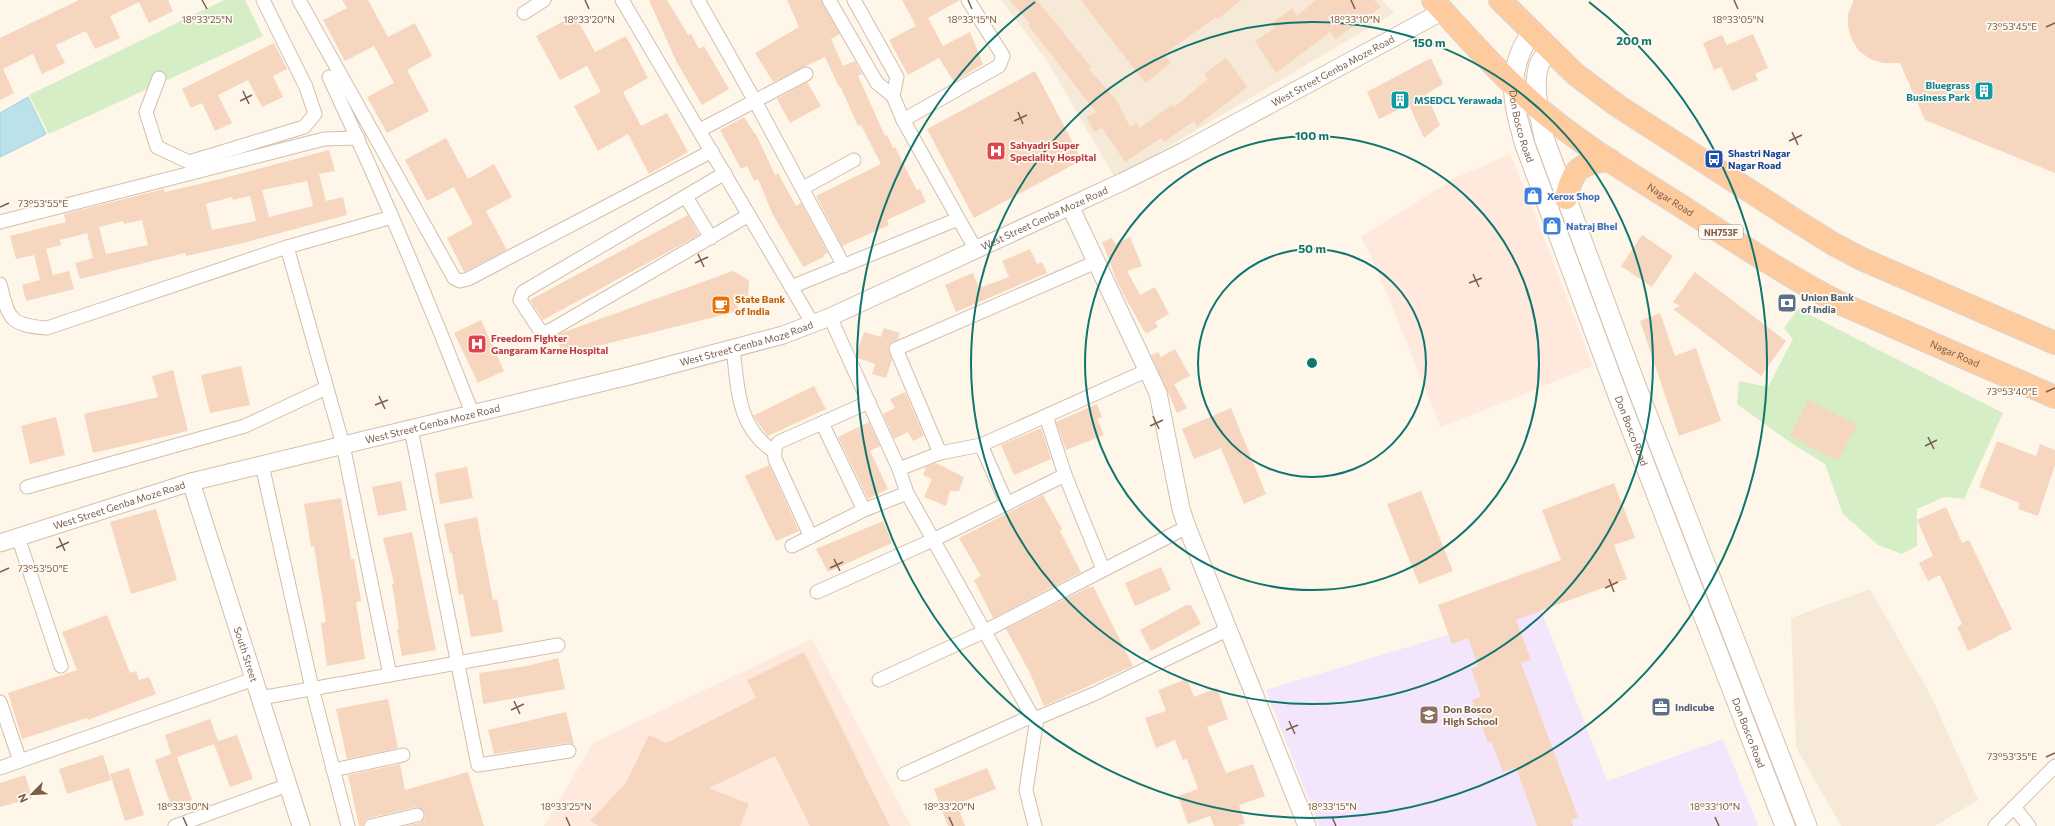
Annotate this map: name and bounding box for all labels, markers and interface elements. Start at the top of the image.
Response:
text: 18°33'25"N [182,13,232,25]
text: 18°33'20"N [563,13,615,25]
text: 18°33'15"N [947,13,997,25]
text: 18°33'10"N [1330,13,1380,25]
text: 18°33'05"N [1712,13,1764,25]
text: 73°53'45"E [1987,20,2037,32]
street label: West Street Genba Moze Road [1269,32,1397,109]
text: 200 m [1616,33,1652,47]
text: 150 m [1412,35,1446,49]
place label: Bluegrass Business Park [1906,79,1970,103]
building icon: Bluegrass Business Park [1973,80,1995,102]
building icon: MSEDCL Yerawada [1389,89,1411,111]
street label: Don Bosco Road [1508,90,1537,164]
place label: MSEDCL Yerawada [1414,94,1502,106]
text: 100 m [1295,128,1329,142]
place label: Sahyadri Super Speciality Hospital [1010,139,1096,163]
hospital icon: Sahyadri Super Speciality Hospital [985,140,1007,162]
place label: Shastri Nagar Nagar Road [1728,147,1790,171]
bus stop icon: Shastri Nagar Nagar Road [1703,148,1725,170]
street label: Nagar Road [1645,180,1696,219]
street label: West Street Genba Moze Road [979,183,1110,252]
shop icon: Xerox Shop [1522,185,1544,207]
place label: Xerox Shop [1547,190,1600,202]
text: 73°53'55"E [18,197,68,209]
shop icon: Natraj Bhel [1541,215,1563,237]
place label: Natraj Bhel [1566,220,1618,232]
road number: NH753F [1699,225,1743,239]
text: 50 m [1298,241,1326,255]
place label: Union Bank of India [1801,291,1854,315]
bank icon: Union Bank of India [1776,292,1798,314]
place label: State Bank of India [735,293,785,317]
cafe icon: State Bank of India [710,294,732,316]
street label: West Street Genba Moze Road [678,318,815,368]
place label: Freedom Fighter Gangaram Karne Hospital [491,332,609,356]
hospital icon: Freedom Fighter Gangaram Karne Hospital [466,333,488,355]
street label: Nagar Road [1928,337,1982,369]
centre of rings [1305,356,1319,370]
text: 73°53'40"E [1986,385,2038,397]
street label: Don Bosco Road [1613,394,1651,467]
street label: West Street Genba Moze Road [364,401,501,446]
street label: West Street Genba Moze Road [51,478,187,532]
text: 73°53'50"E [17,562,69,574]
street label: South Street [232,625,261,684]
office icon: Indicube [1650,696,1672,718]
street label: Don Bosco Road [1730,696,1768,770]
place label: Indicube [1675,701,1714,713]
place label: Don Bosco High School [1443,703,1498,727]
school or university icon: Don Bosco High School [1418,704,1440,726]
text: 73°53'35"E [1987,750,2037,762]
north arrow [12,774,52,814]
text: N [15,792,30,805]
text: 18°33'30"N [157,800,209,812]
text: 18°33'25"N [541,800,591,812]
text: 18°33'20"N [923,800,975,812]
text: 18°33'15"N [1307,800,1357,812]
text: 18°33'10"N [1690,800,1740,812]

